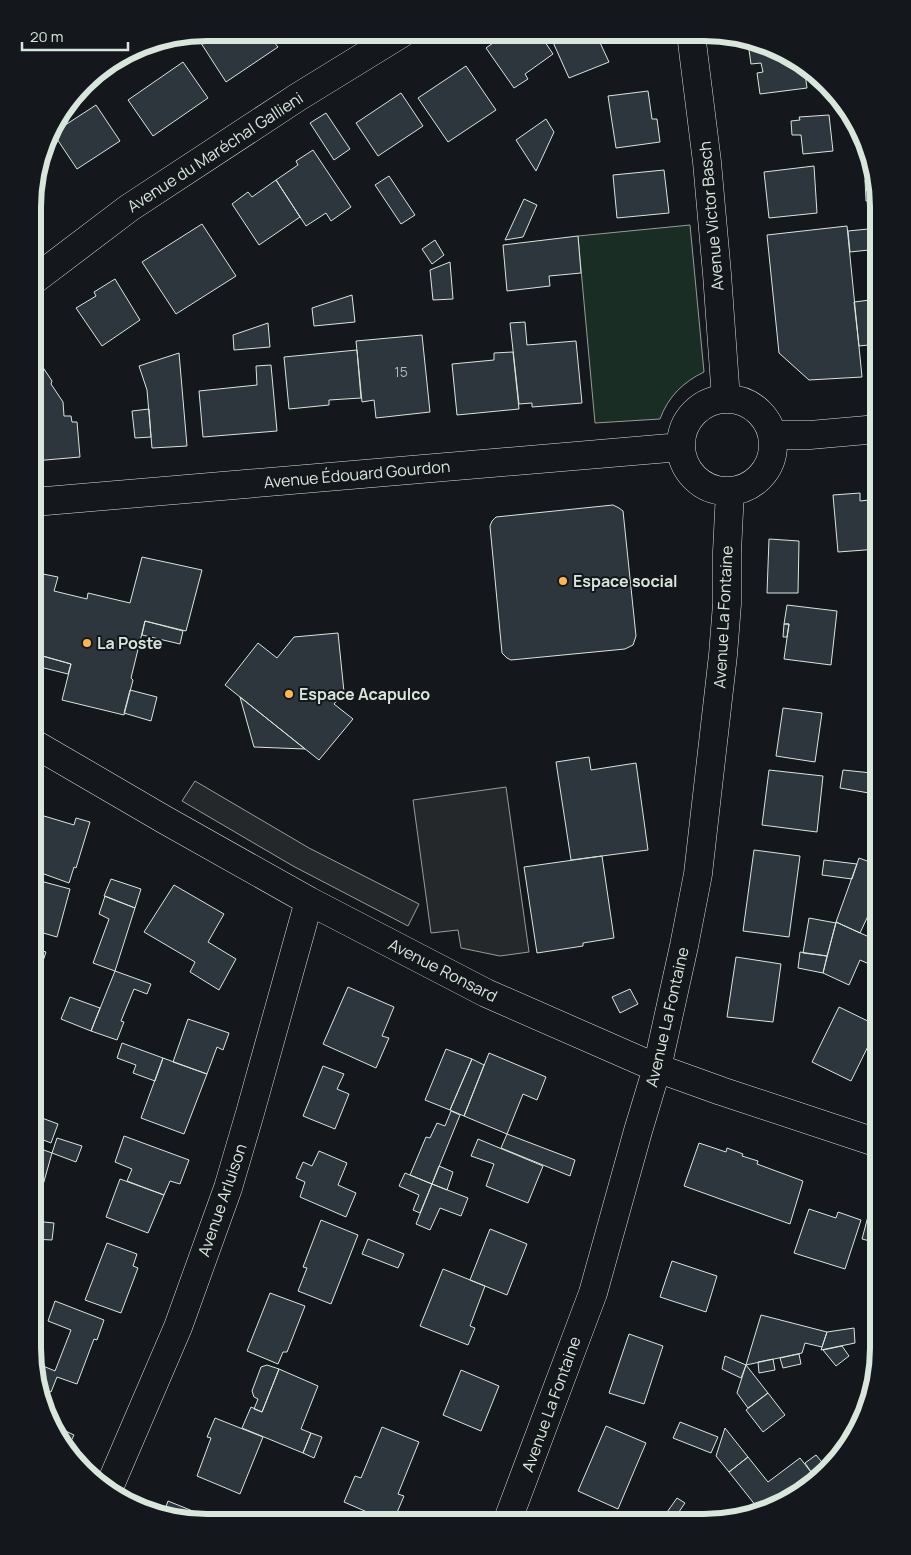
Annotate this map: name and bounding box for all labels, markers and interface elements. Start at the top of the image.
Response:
scale bar [22,20,129,52]
text: 20 m [30,26,63,47]
street label: Avenue du Maréchal Gallieni [123,87,307,217]
street label: Avenue Victor Basch [694,140,728,292]
house number: 15 [394,362,408,381]
street label: Avenue Édouard Gourdon [263,455,451,493]
street label: Avenue La Fontaine [708,545,738,689]
place label: Espace social [573,570,678,592]
marker: Espace social [557,575,569,587]
place label: La Poste [97,632,163,654]
marker: La Poste [81,637,93,649]
place label: Espace Acapulco [299,683,430,705]
marker: Espace Acapulco [283,688,295,700]
street label: Avenue Ronsard [385,933,501,1007]
street label: Avenue La Fontaine [640,945,694,1089]
street label: Avenue Arluison [192,1141,252,1259]
street label: Avenue La Fontaine [516,1333,586,1475]

